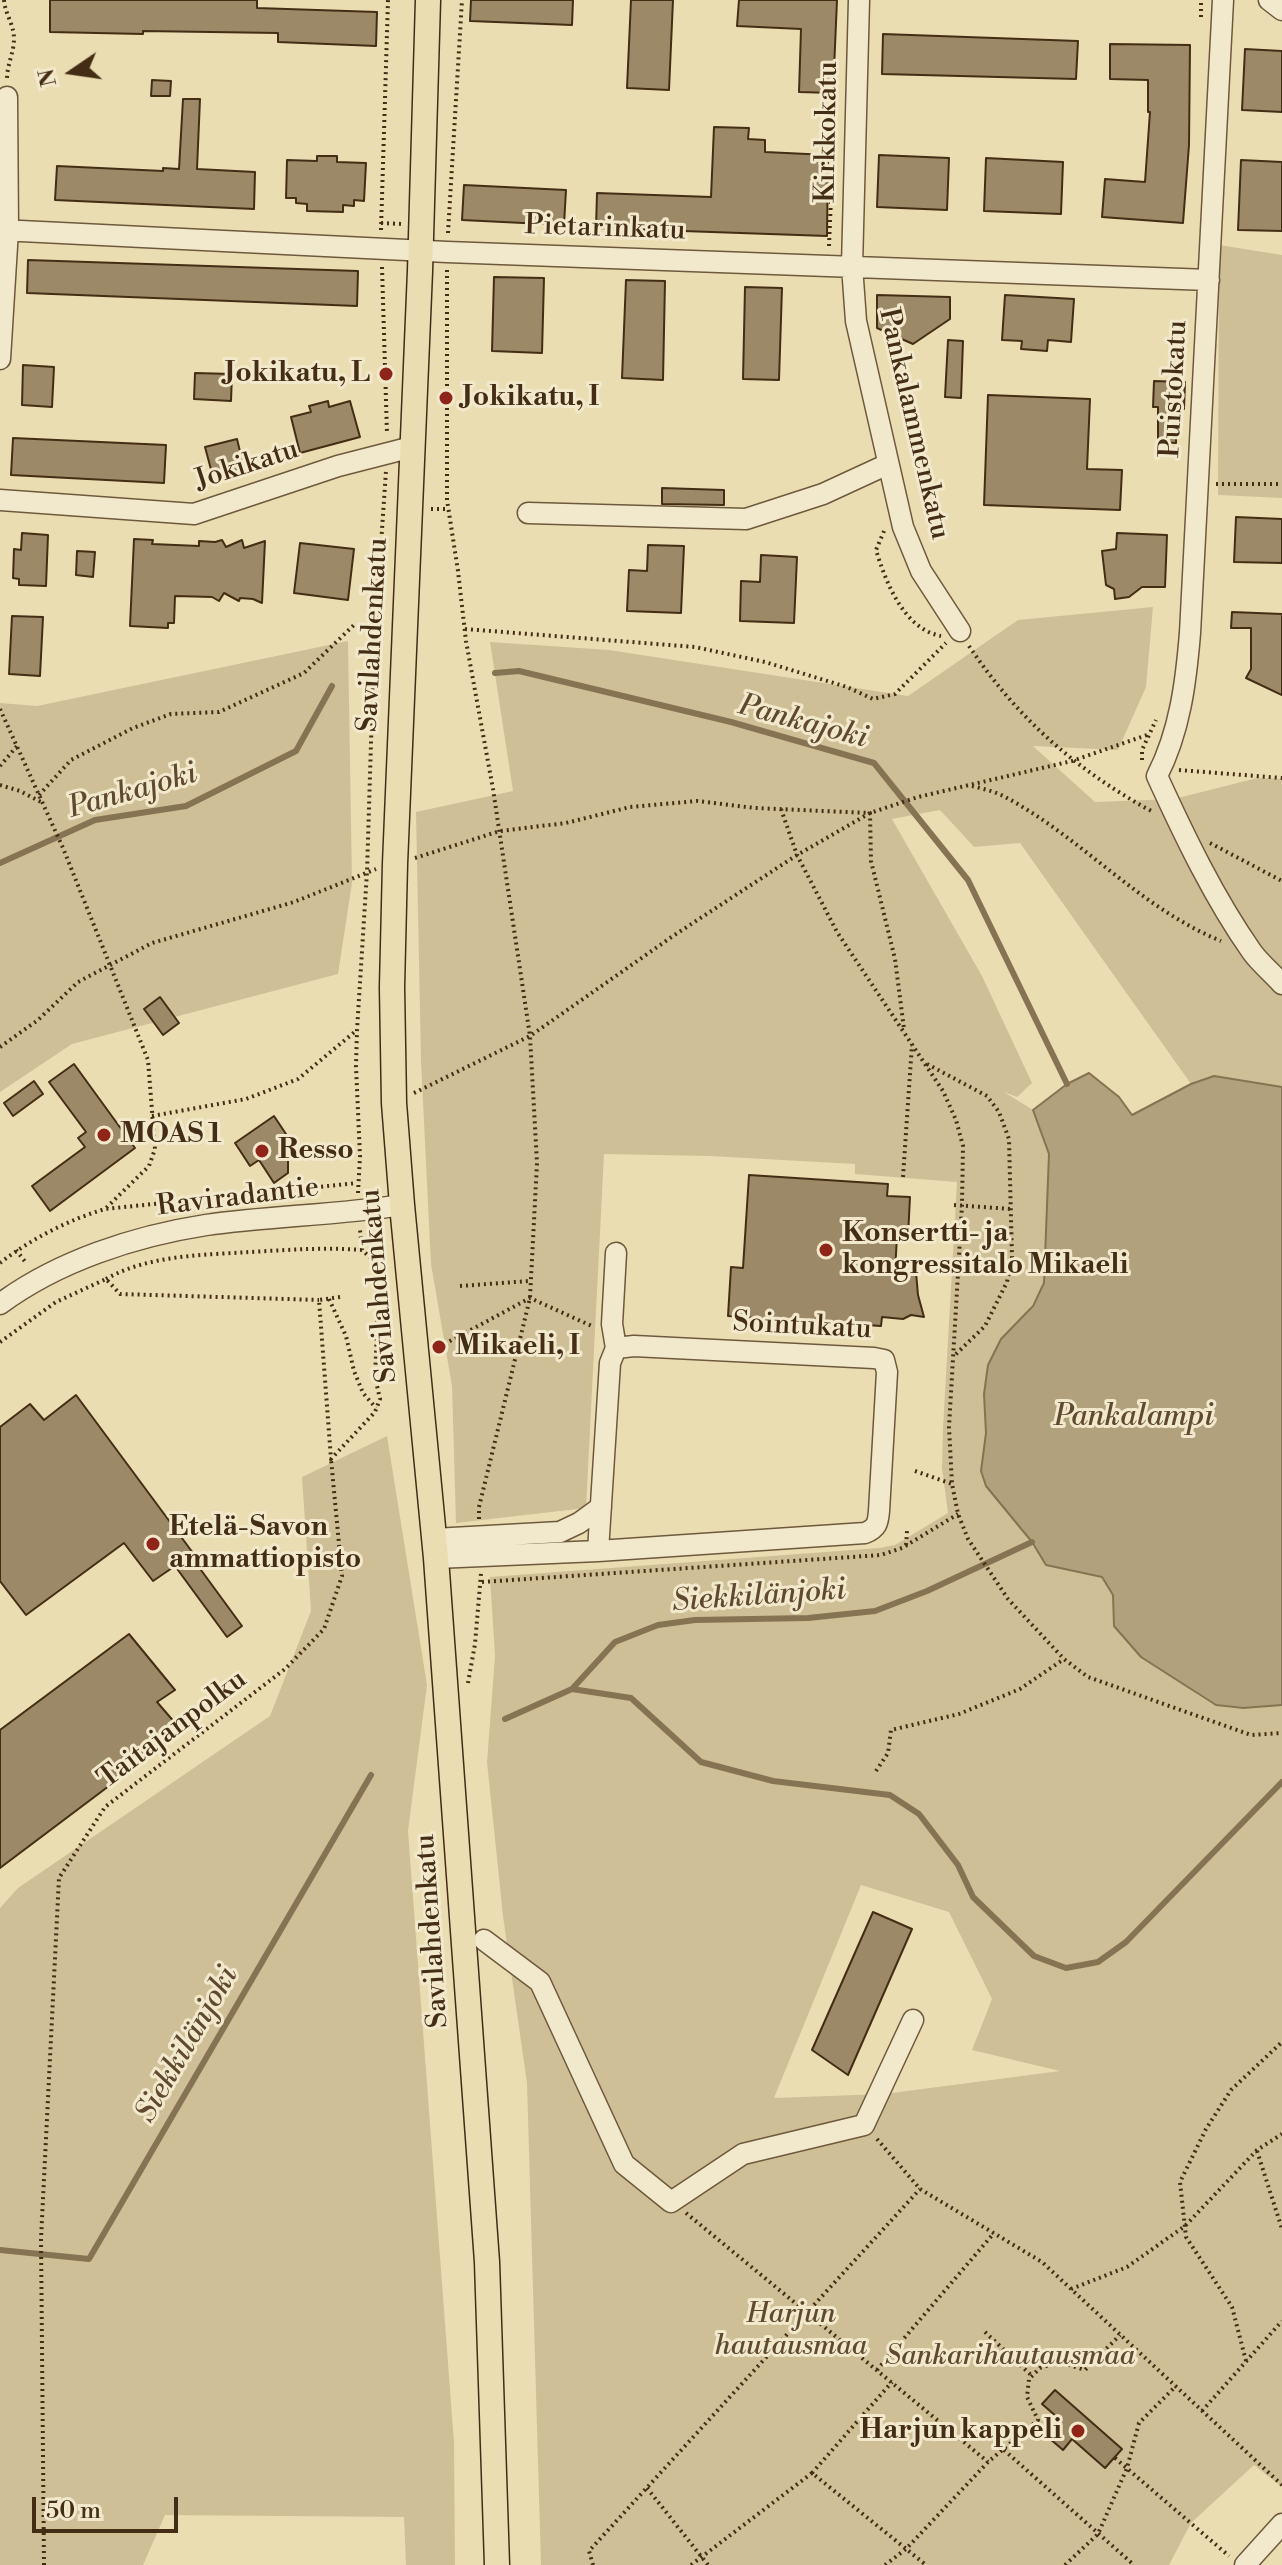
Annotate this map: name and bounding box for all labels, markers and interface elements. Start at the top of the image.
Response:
north arrow [32,32,112,112]
street label: Kirkkokatu [810,61,846,203]
text: N [33,66,63,89]
street label: Pietarinkatu [524,209,686,249]
street label: Pankalammenkatu [870,305,956,543]
street label: Puistokatu [1155,319,1195,459]
place label: Jokikatu, L [224,357,370,391]
marker: Jokikatu, L [377,365,395,383]
place label: Jokikatu, I [462,381,599,415]
marker: Jokikatu, I [437,389,455,407]
street label: Jokikatu [191,433,303,499]
street label: Savilahdenkatu [352,537,396,733]
water label: Pankajoki [735,689,871,757]
water label: Pankajoki [65,756,201,828]
place label: MOAS 1 [120,1118,221,1152]
marker: MOAS 1 [95,1126,113,1144]
place label: Resso [278,1134,354,1168]
marker: Resso [253,1142,271,1160]
street label: Raviradantie [155,1171,321,1225]
street label: Savilahdenkatu [355,1188,405,1384]
place label: Konsertti- ja kongressitalo Mikaeli [842,1217,1128,1283]
marker: Konsertti- ja kongressitalo Mikaeli [817,1241,835,1259]
street label: Sointukatu [732,1307,872,1347]
place label: Mikaeli, I [455,1330,580,1364]
marker: Mikaeli, I [430,1338,448,1356]
water label: Pankalampi [1054,1400,1214,1436]
place label: Etelä-Savon ammattiopisto [169,1511,361,1577]
marker: Etelä-Savon ammattiopisto [144,1535,162,1553]
water label: Siekkilänjoki [671,1573,847,1621]
street label: Taitajanpolku [92,1663,254,1797]
street label: Savilahdenkatu [409,1833,457,2029]
water label: Siekkilänjoki [129,1961,247,2129]
park label: Harjun hautausmaa [715,2298,867,2364]
park label: Sankarihautausmaa [885,2340,1135,2374]
place label: Harjun kappeli [860,2414,1062,2448]
marker: Harjun kappeli [1069,2422,1087,2440]
scale bar [36,2481,182,2531]
text: 50 m [46,2496,101,2526]

